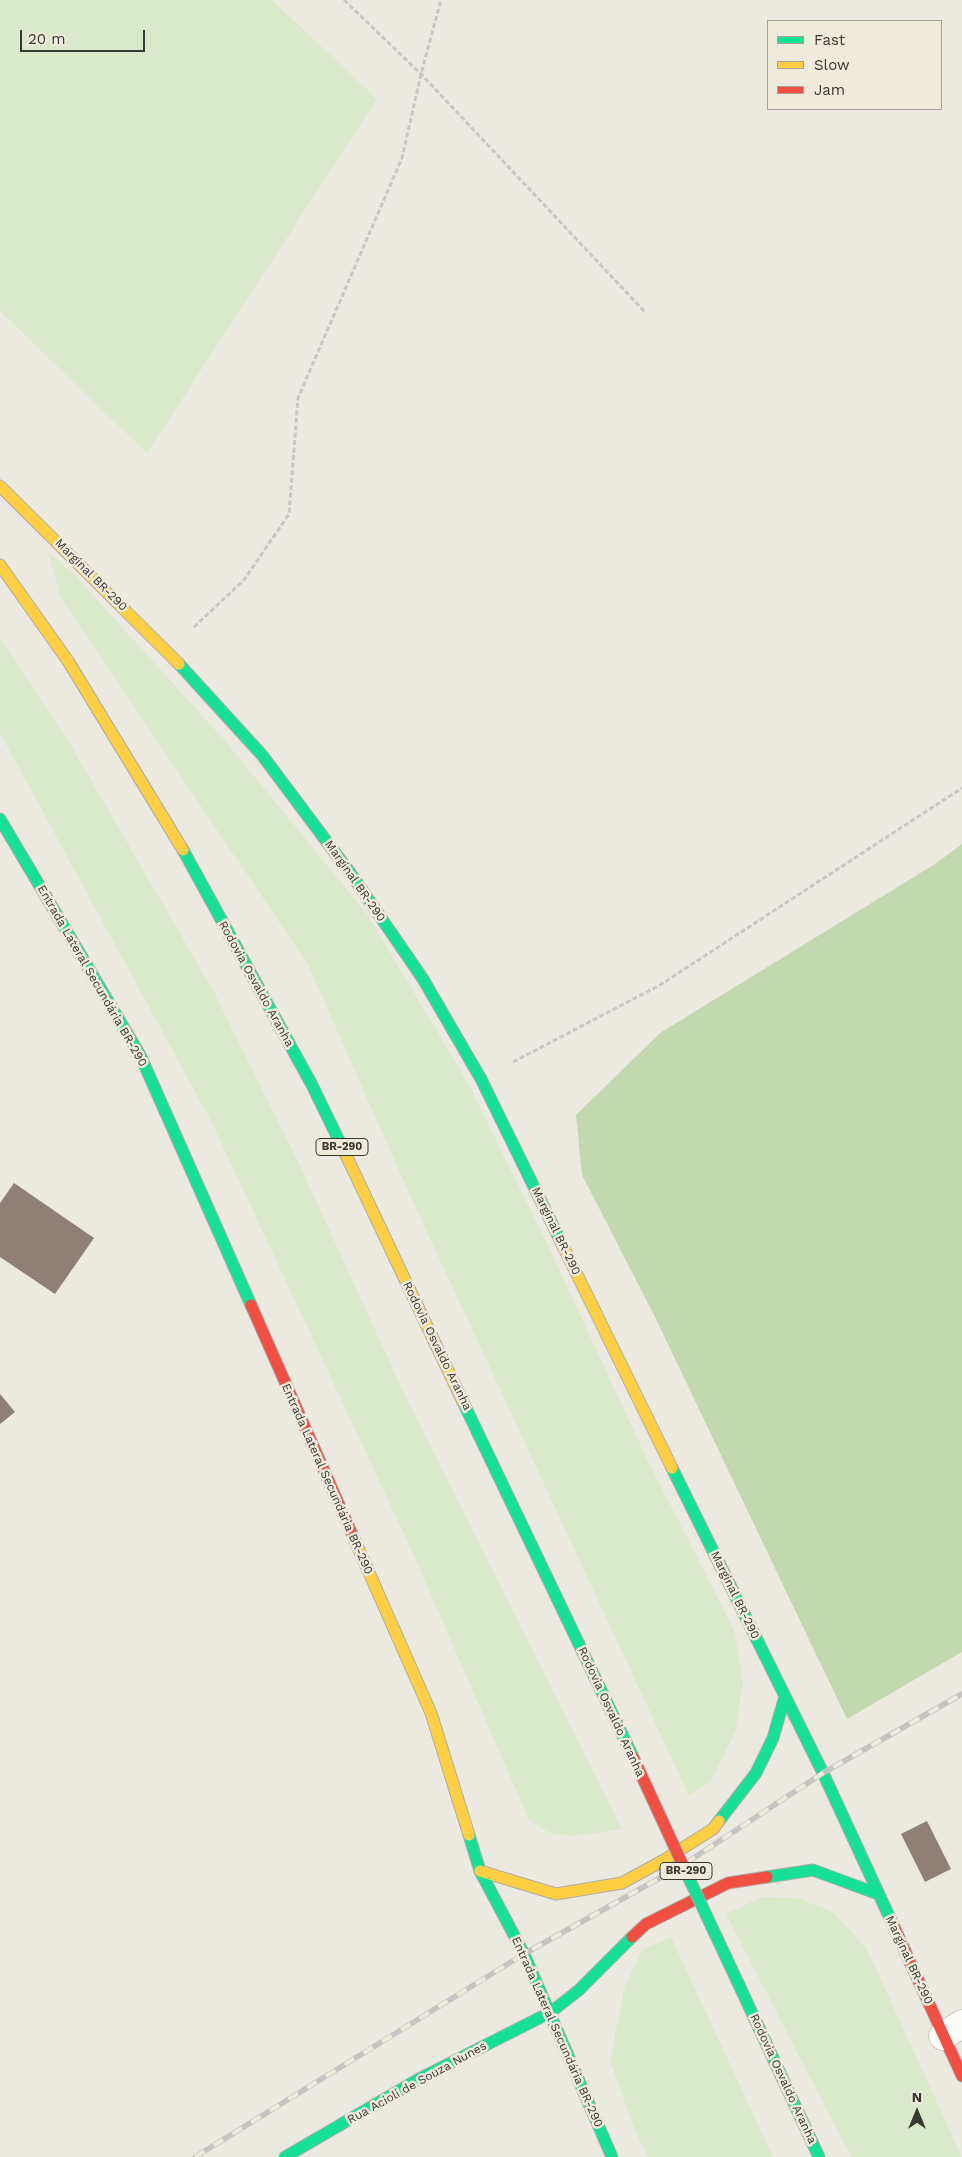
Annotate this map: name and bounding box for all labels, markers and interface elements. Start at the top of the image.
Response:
scale bar [22,20,148,52]
legend [767,20,942,110]
text: 20 m [28,30,66,48]
text: Fast [814,31,845,49]
text: Slow [814,56,850,74]
text: Jam [814,81,845,99]
street label: Marginal BR-290 [52,536,130,614]
street label: Marginal BR-290 [322,838,388,924]
street label: Entrada Lateral Secundária BR-290 [34,883,150,1069]
street label: Rodovia Osvaldo Aranha [215,919,297,1049]
road number: BR-290 [316,1138,368,1156]
street label: Marginal BR-290 [528,1185,584,1277]
street label: Rodovia Osvaldo Aranha [399,1279,475,1413]
street label: Entrada Lateral Secundária BR-290 [278,1381,376,1577]
street label: Marginal BR-290 [707,1549,763,1641]
street label: Rodovia Osvaldo Aranha [575,1645,647,1779]
road number: BR-290 [660,1862,712,1880]
street label: Marginal BR-290 [882,1913,936,2007]
street label: Entrada Lateral Secundária BR-290 [508,1934,606,2130]
street label: Rodovia Osvaldo Aranha [747,2012,819,2146]
street label: Rua Acioli de Souza Nunes [345,2039,489,2127]
north arrow [892,2087,942,2137]
text: N [912,2089,922,2105]

